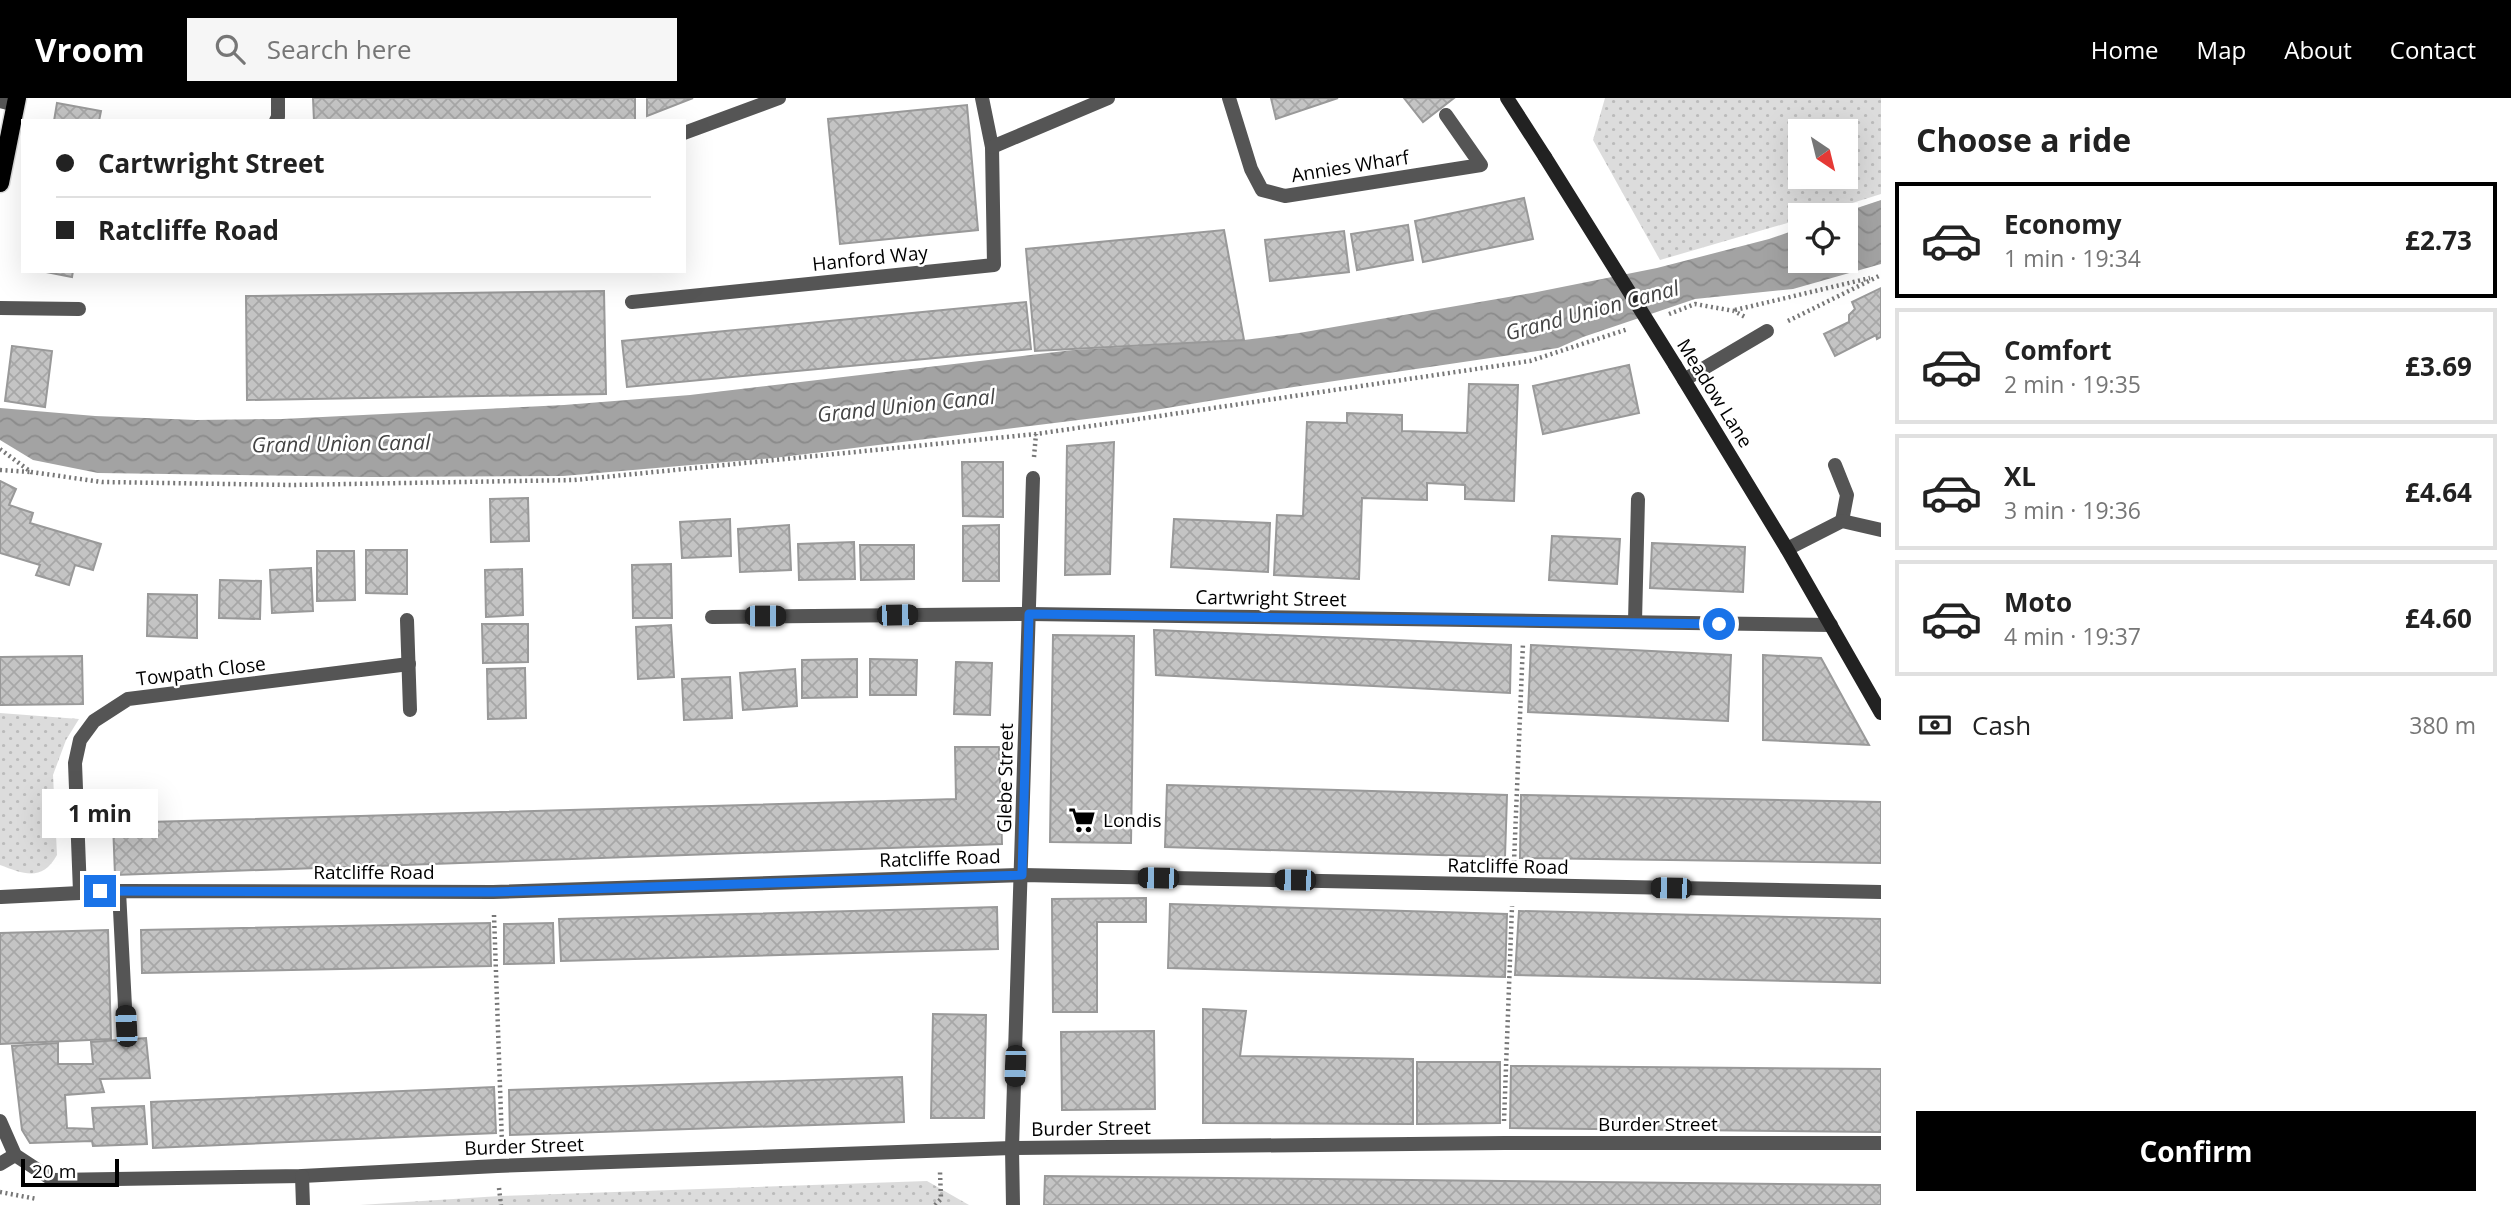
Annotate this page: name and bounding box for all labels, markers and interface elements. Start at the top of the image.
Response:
search box [187,18,677,81]
text: Vroom [35,27,145,72]
icon: search [211,30,249,68]
text: Search here [267,31,412,67]
text: Home [2091,33,2159,66]
text: Map [2197,33,2246,66]
text: About [2284,33,2352,66]
text: Contact [2390,33,2476,66]
text: Choose a ride [1916,118,2131,161]
north arrow [1788,119,1858,189]
map controls [1788,119,1858,273]
street label: Annies Wharf [1289,144,1412,188]
text: Cartwright Street [98,145,325,181]
button: locate [1788,203,1858,273]
text: Economy [2004,206,2122,242]
icon: car [1920,209,1983,272]
text: Ratcliffe Road [98,212,279,248]
text: £2.73 [2405,222,2472,258]
street label: Hanford Way [811,239,930,277]
text: 1 min · 19:34 [2004,242,2141,274]
water label: Grand Union Canal [1502,273,1683,347]
text: Comfort [2004,332,2111,368]
street label: Meadow Lane [1671,334,1759,452]
icon: car [1920,335,1983,398]
text: £3.69 [2405,348,2472,384]
text: 2 min · 19:35 [2004,368,2141,400]
water label: Grand Union Canal [816,382,997,428]
water label: Grand Union Canal [251,427,431,459]
text: XL [2004,458,2036,494]
icon: car [1920,461,1983,524]
text: £4.64 [2405,474,2472,510]
text: 3 min · 19:36 [2004,494,2141,526]
street label: Cartwright Street [1195,584,1347,612]
text: Moto [2004,584,2072,620]
icon: car [1920,587,1983,650]
text: £4.60 [2405,600,2472,636]
car [876,604,919,626]
car [745,606,787,627]
route start [1703,608,1735,640]
text: 4 min · 19:37 [2004,620,2141,652]
street label: Towpath Close [135,650,267,692]
icon: cash [1916,706,1954,744]
text: Cash [1972,707,2031,743]
text: 380 m [2409,709,2476,741]
street label: Glebe Street [991,723,1019,833]
callout: 1 min [42,790,158,838]
text: 1 min [68,797,132,829]
supermarket icon: Londis [1067,805,1097,835]
place label: Londis [1103,807,1161,833]
street label: Ratcliffe Road [879,843,1001,873]
street label: Ratcliffe Road [1447,852,1569,880]
street label: Ratcliffe Road [313,859,435,885]
car [1137,867,1180,889]
car [1274,869,1317,891]
route end [84,875,116,907]
car [1650,877,1693,899]
car [115,1004,138,1048]
car [1004,1045,1027,1087]
street label: Burder Street [1598,1111,1718,1137]
button: Confirm [1916,1111,2476,1191]
street label: Burder Street [1031,1114,1151,1142]
street label: Burder Street [464,1131,585,1161]
scale bar [21,1156,119,1188]
text: 20 m [32,1158,76,1184]

